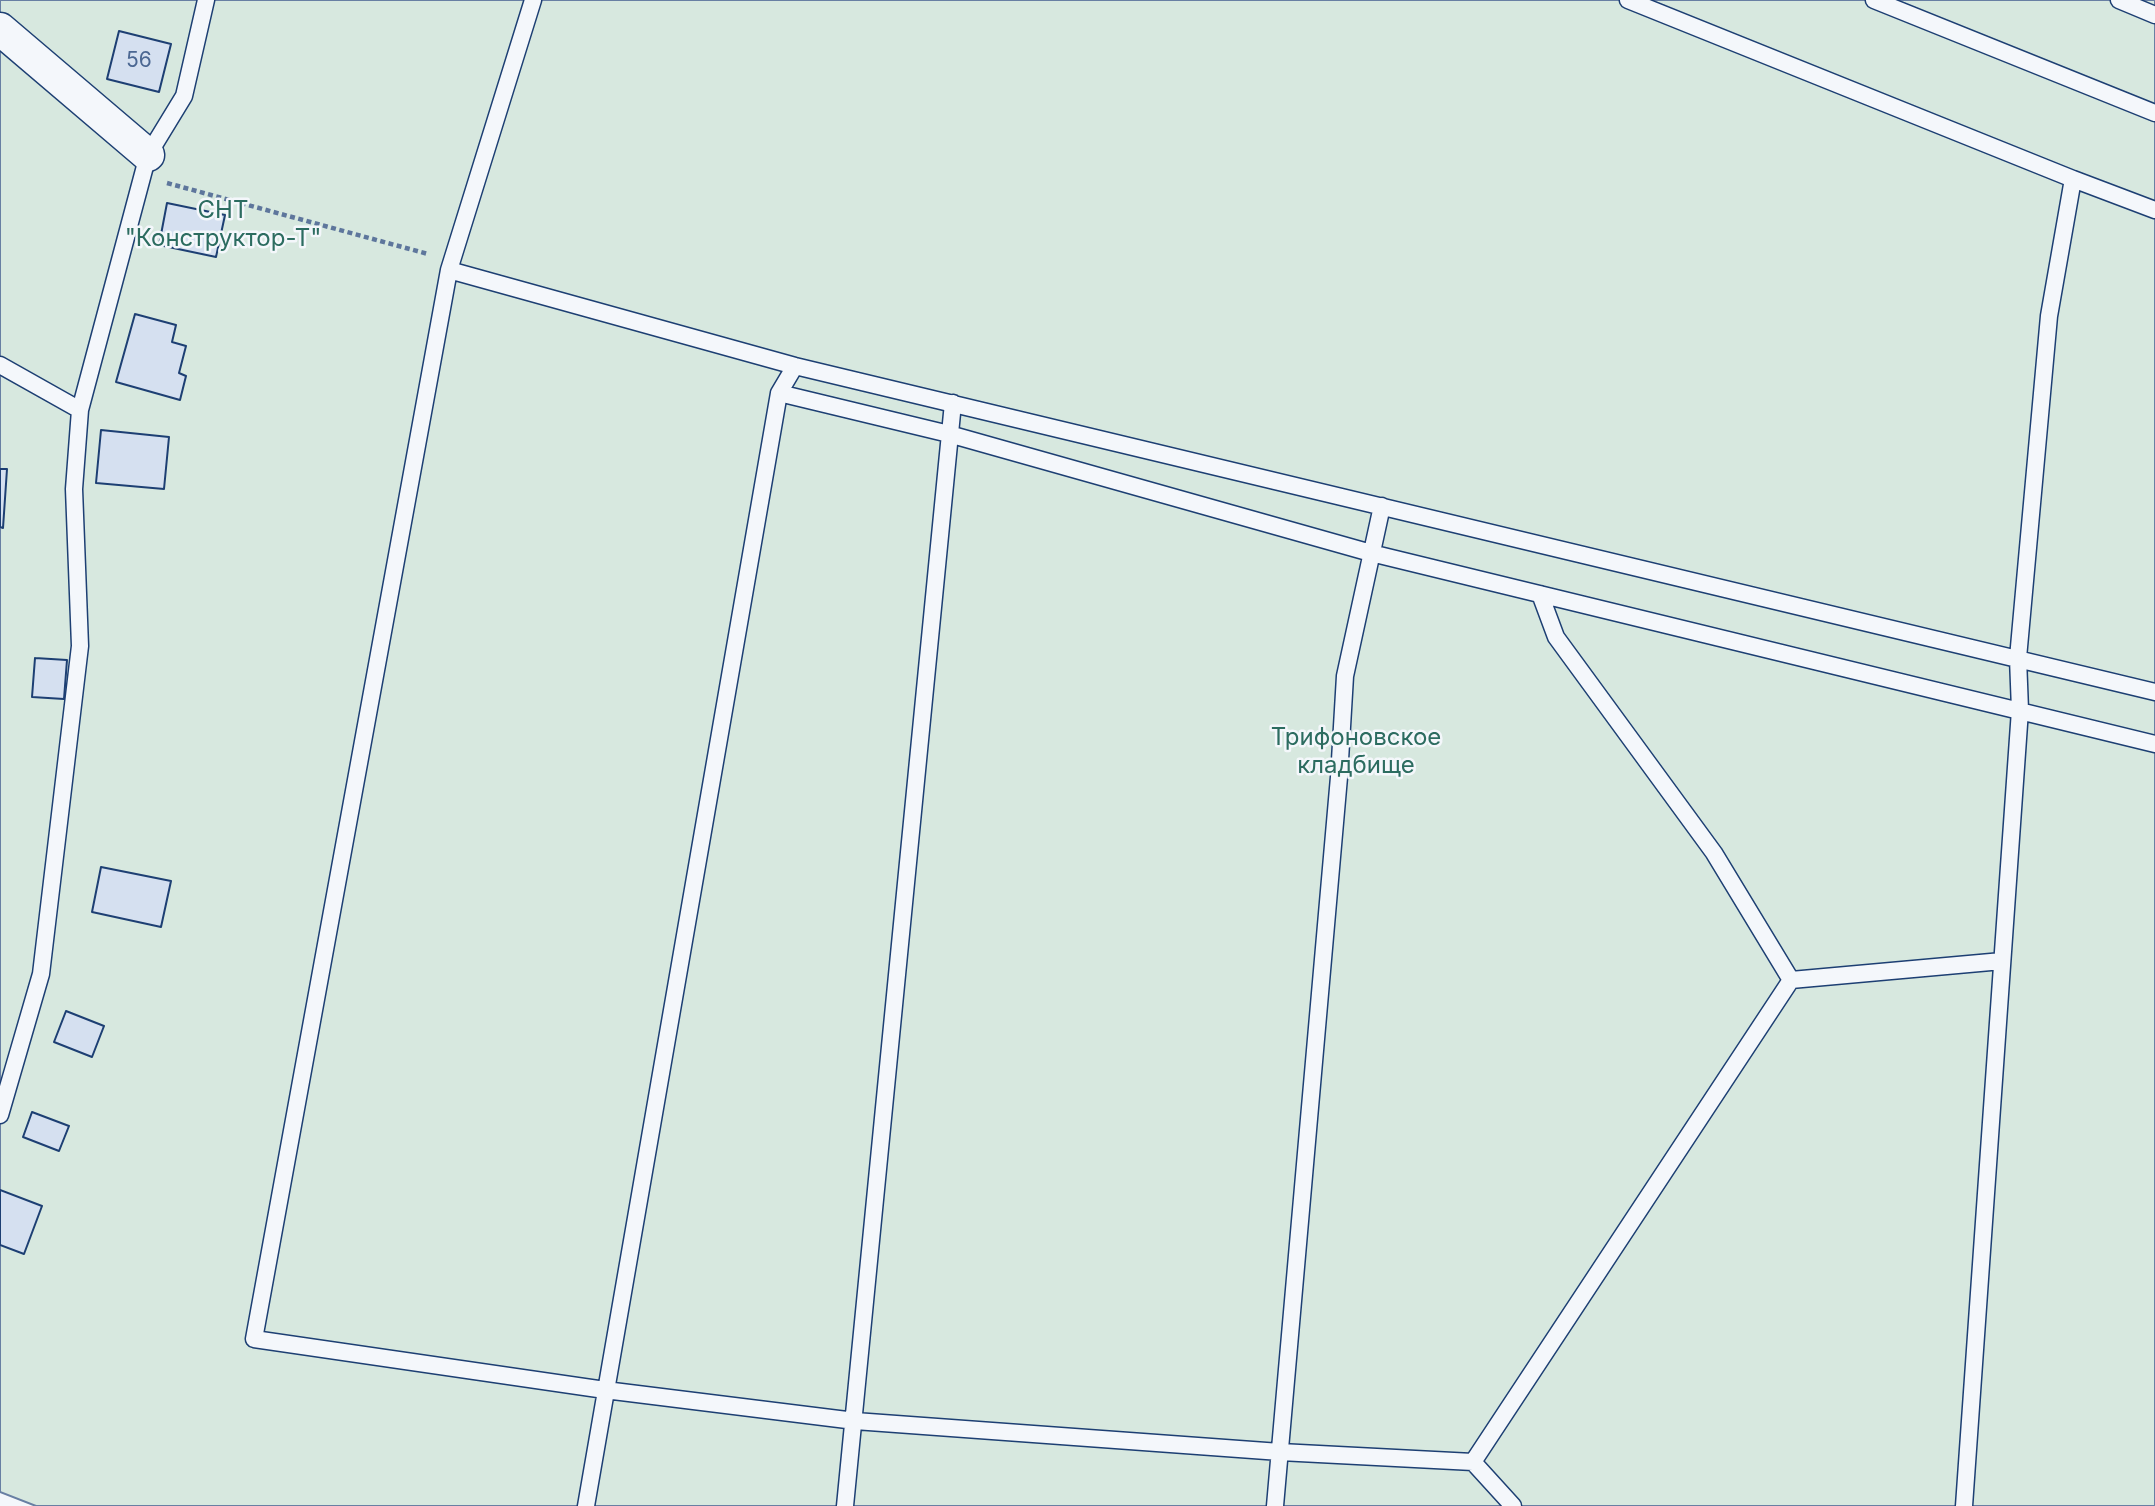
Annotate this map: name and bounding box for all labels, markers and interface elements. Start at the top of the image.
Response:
house number: 56 [126,48,152,74]
park label: СНТ "Конструктор-Т" [125,197,321,253]
park label: Трифоновское кладбище [1271,724,1441,780]

